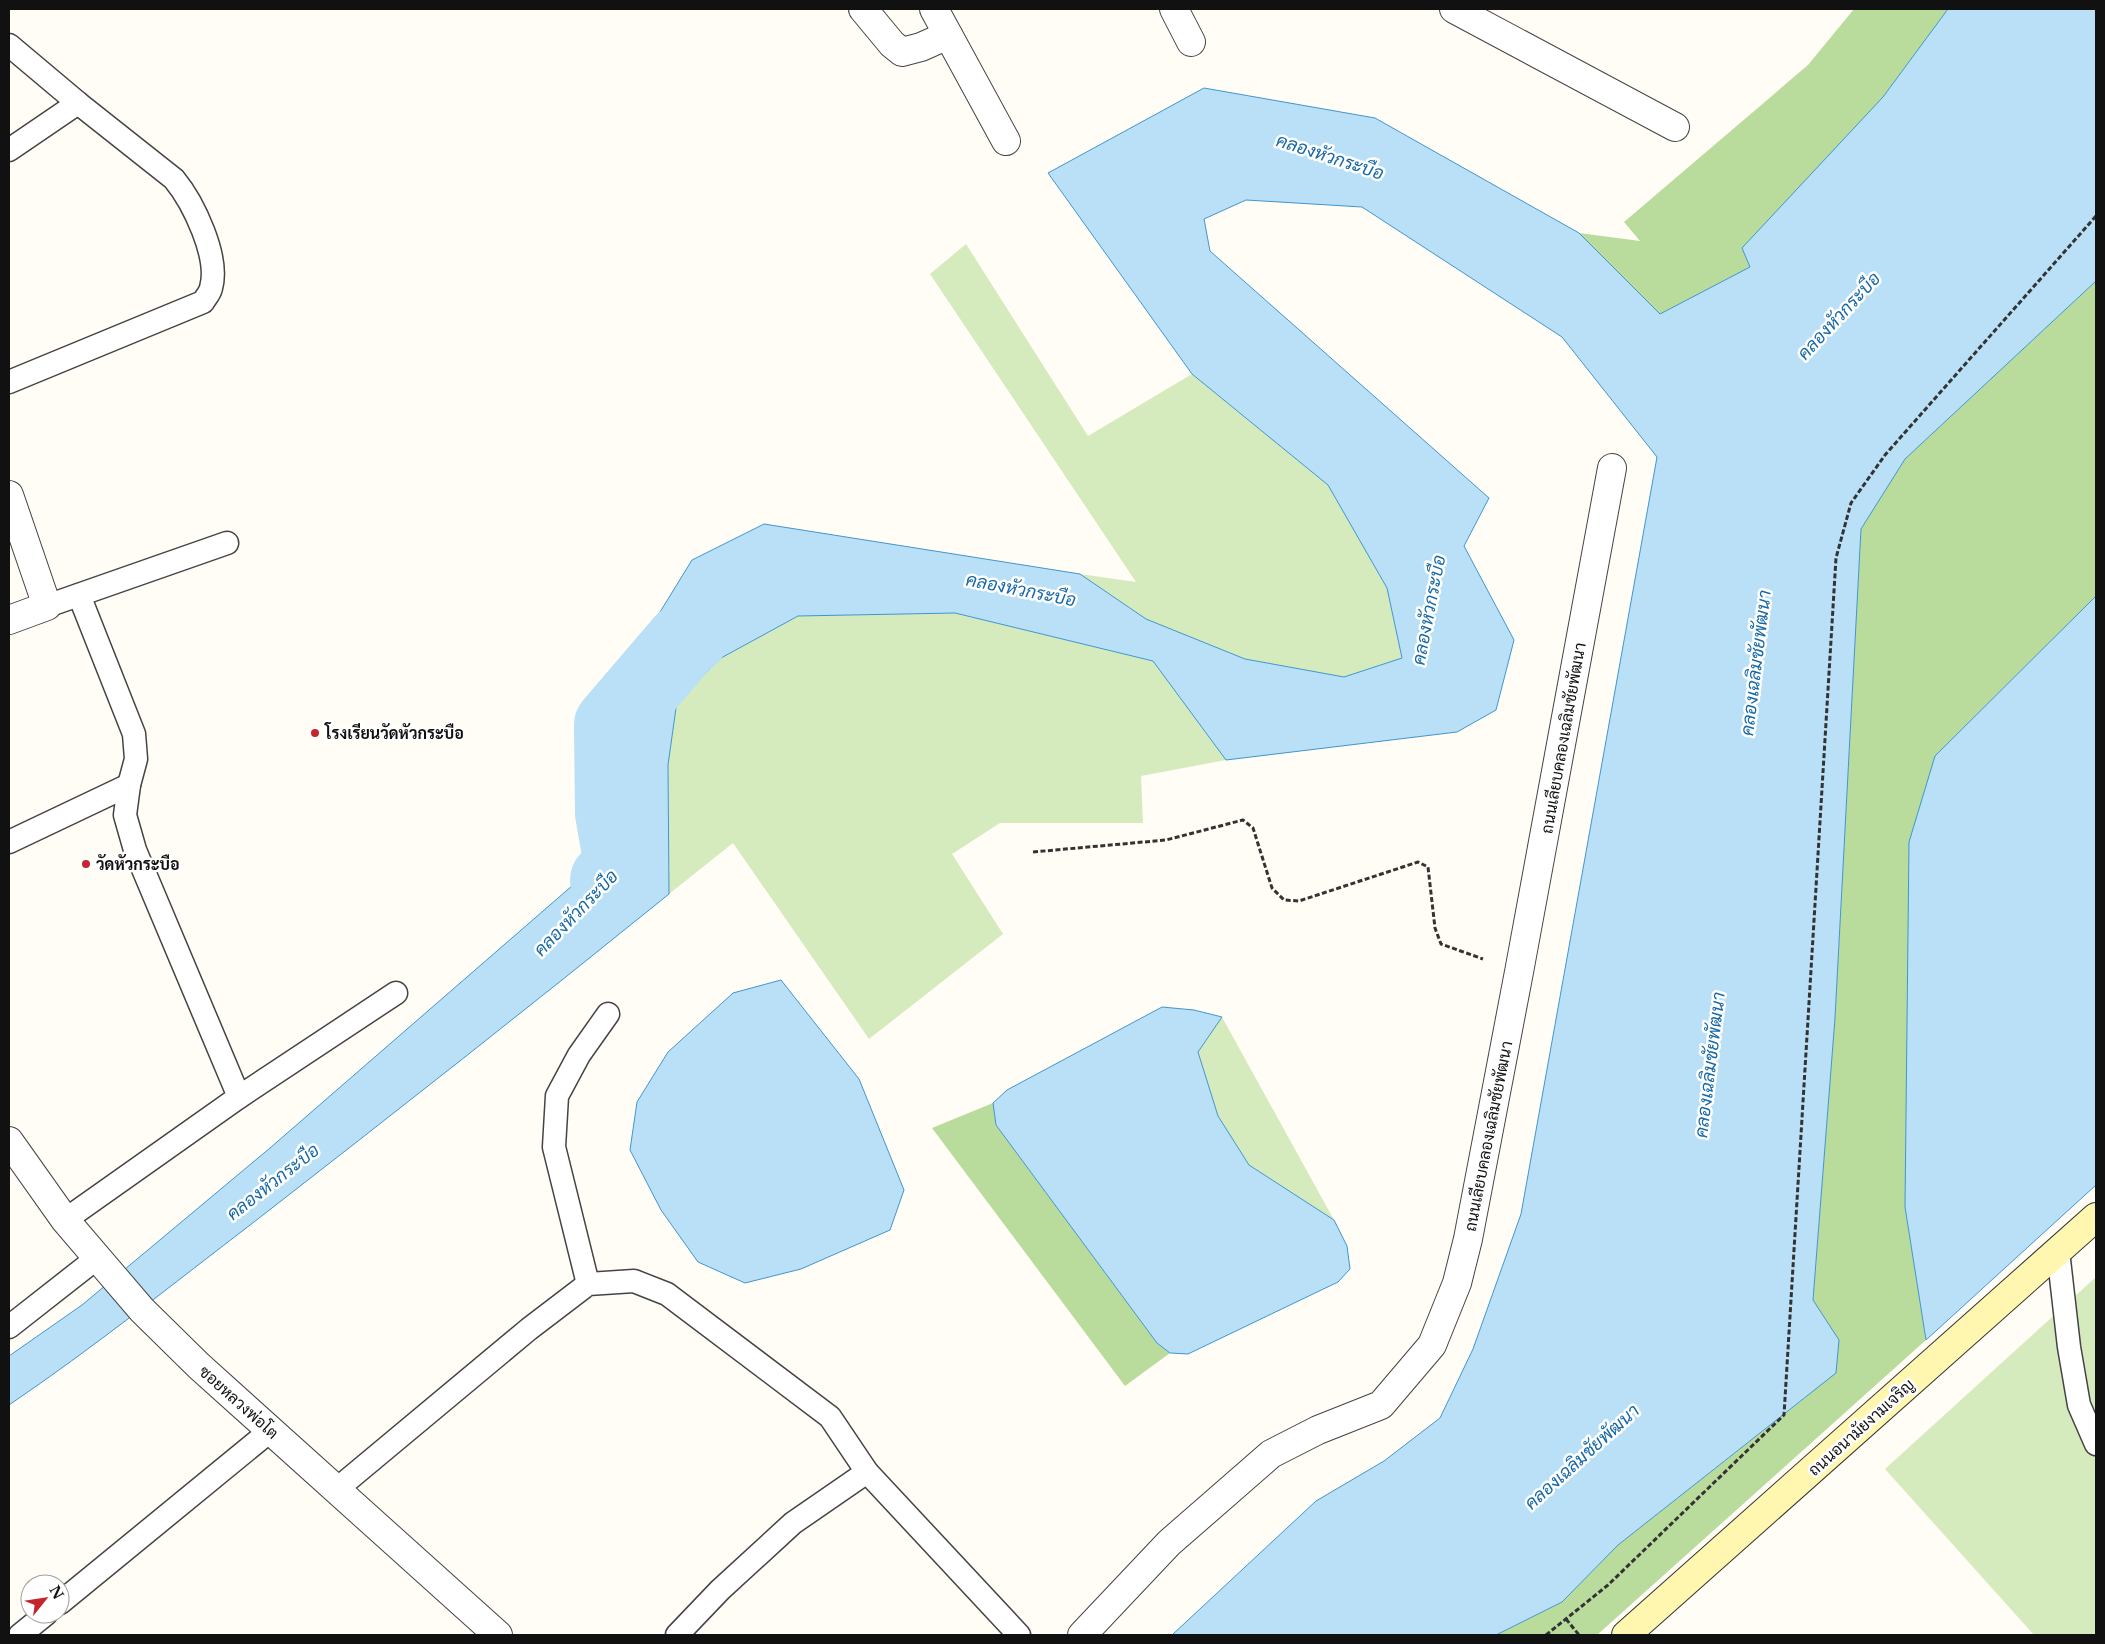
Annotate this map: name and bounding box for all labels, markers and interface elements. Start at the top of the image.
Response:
water label: คลองหัวกระบือ [1274,127,1387,185]
water label: คลองหัวกระบือ [1791,266,1885,364]
water label: คลองหัวกระบือ [1406,553,1450,667]
water label: คลองหัวกระบือ [964,567,1078,611]
water label: คลองเฉลิมชัยพัฒนา [1736,589,1776,737]
street label: ถนนเลียบคลองเฉลิมชัยพัฒนา [1535,641,1590,835]
place label: โรงเรียนวัดหัวกระบือ [324,722,464,743]
marker: โรงเรียนวัดหัวกระบือ [309,727,321,739]
place label: วัดหัวกระบือ [96,854,180,874]
marker: วัดหัวกระบือ [80,858,92,870]
water label: คลองหัวกระบือ [528,864,623,961]
water label: คลองเฉลิมชัยพัฒนา [1690,991,1730,1139]
street label: ถนนเลียบคลองเฉลิมชัยพัฒนา [1459,1039,1516,1233]
water label: คลองหัวกระบือ [221,1137,324,1225]
street label: ซอยหลวงพ่อโต [195,1360,284,1443]
street label: ถนนอนามัยงามเจริญ [1804,1374,1918,1480]
water label: คลองเฉลิมชัยพัฒนา [1520,1400,1644,1514]
north arrow [20,1574,70,1624]
text: N [45,1582,67,1603]

